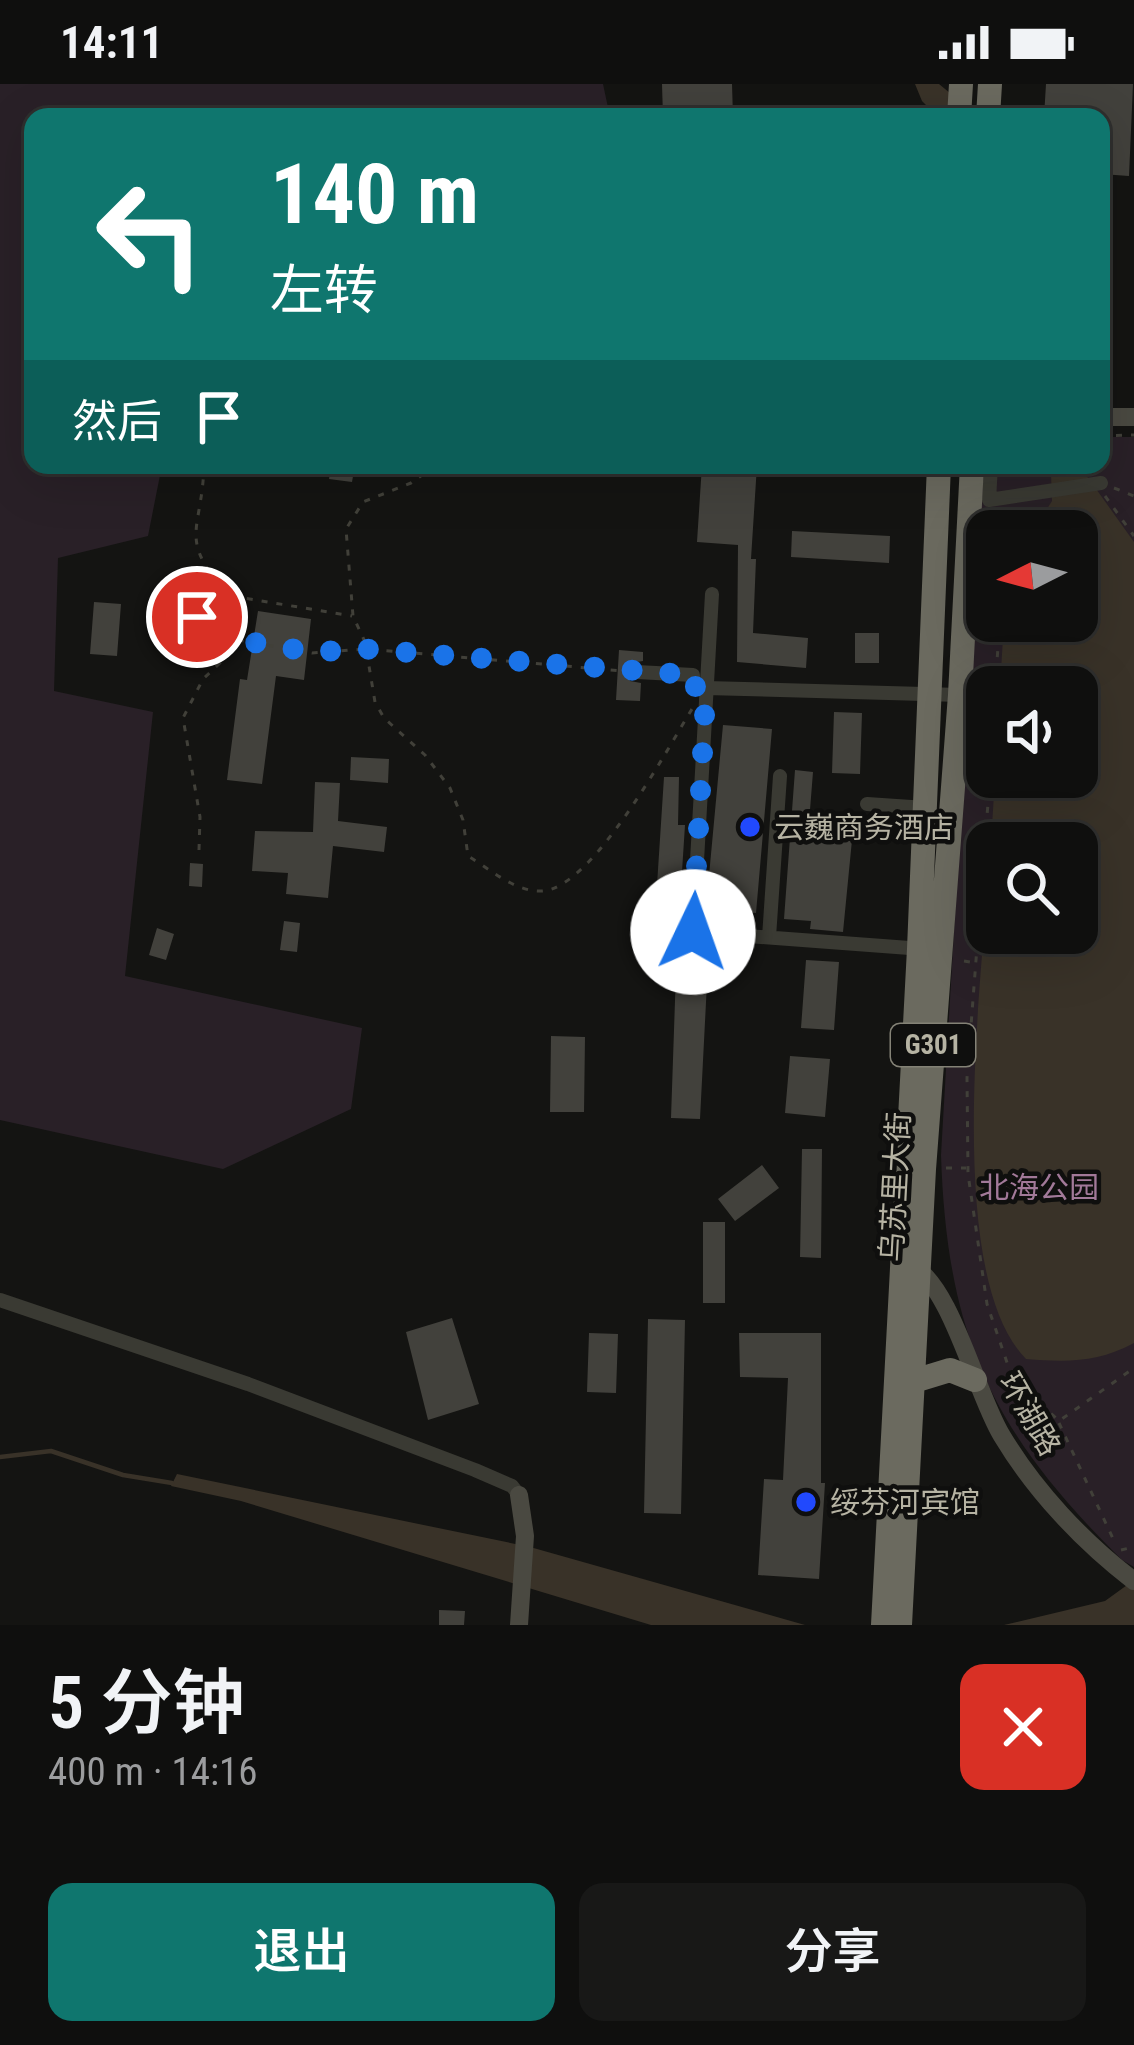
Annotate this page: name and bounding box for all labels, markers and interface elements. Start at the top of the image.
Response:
text: 14:11 [60,16,163,69]
text: 140 m [270,145,479,244]
icon: left [72,156,228,312]
text: 左转 [270,259,378,322]
icon: arrive [186,384,252,450]
text: 然后 [72,395,162,448]
north arrow [966,510,1098,642]
map controls [966,510,1098,954]
pin [146,566,248,668]
icon: arrive [164,584,230,650]
button: sound [966,666,1098,798]
place label: 云巍商务酒店 [774,810,954,845]
marker: 云巍商务酒店 [737,814,763,840]
button: search [966,822,1098,954]
position arrow [630,869,756,995]
road number: G301 [891,1024,975,1066]
street label: 乌苏里大街 [874,1111,916,1263]
park label: 北海公园 [979,1170,1099,1205]
street label: 环湖路 [992,1366,1068,1462]
place label: 绥芬河宾馆 [830,1485,980,1520]
marker: 绥芬河宾馆 [793,1489,819,1515]
text: 5 分钟 [48,1661,245,1746]
button: close [960,1664,1086,1790]
text: 400 m · 14:16 [48,1749,258,1795]
button: 退出 [48,1883,555,2021]
button: 分享 [579,1883,1086,2021]

